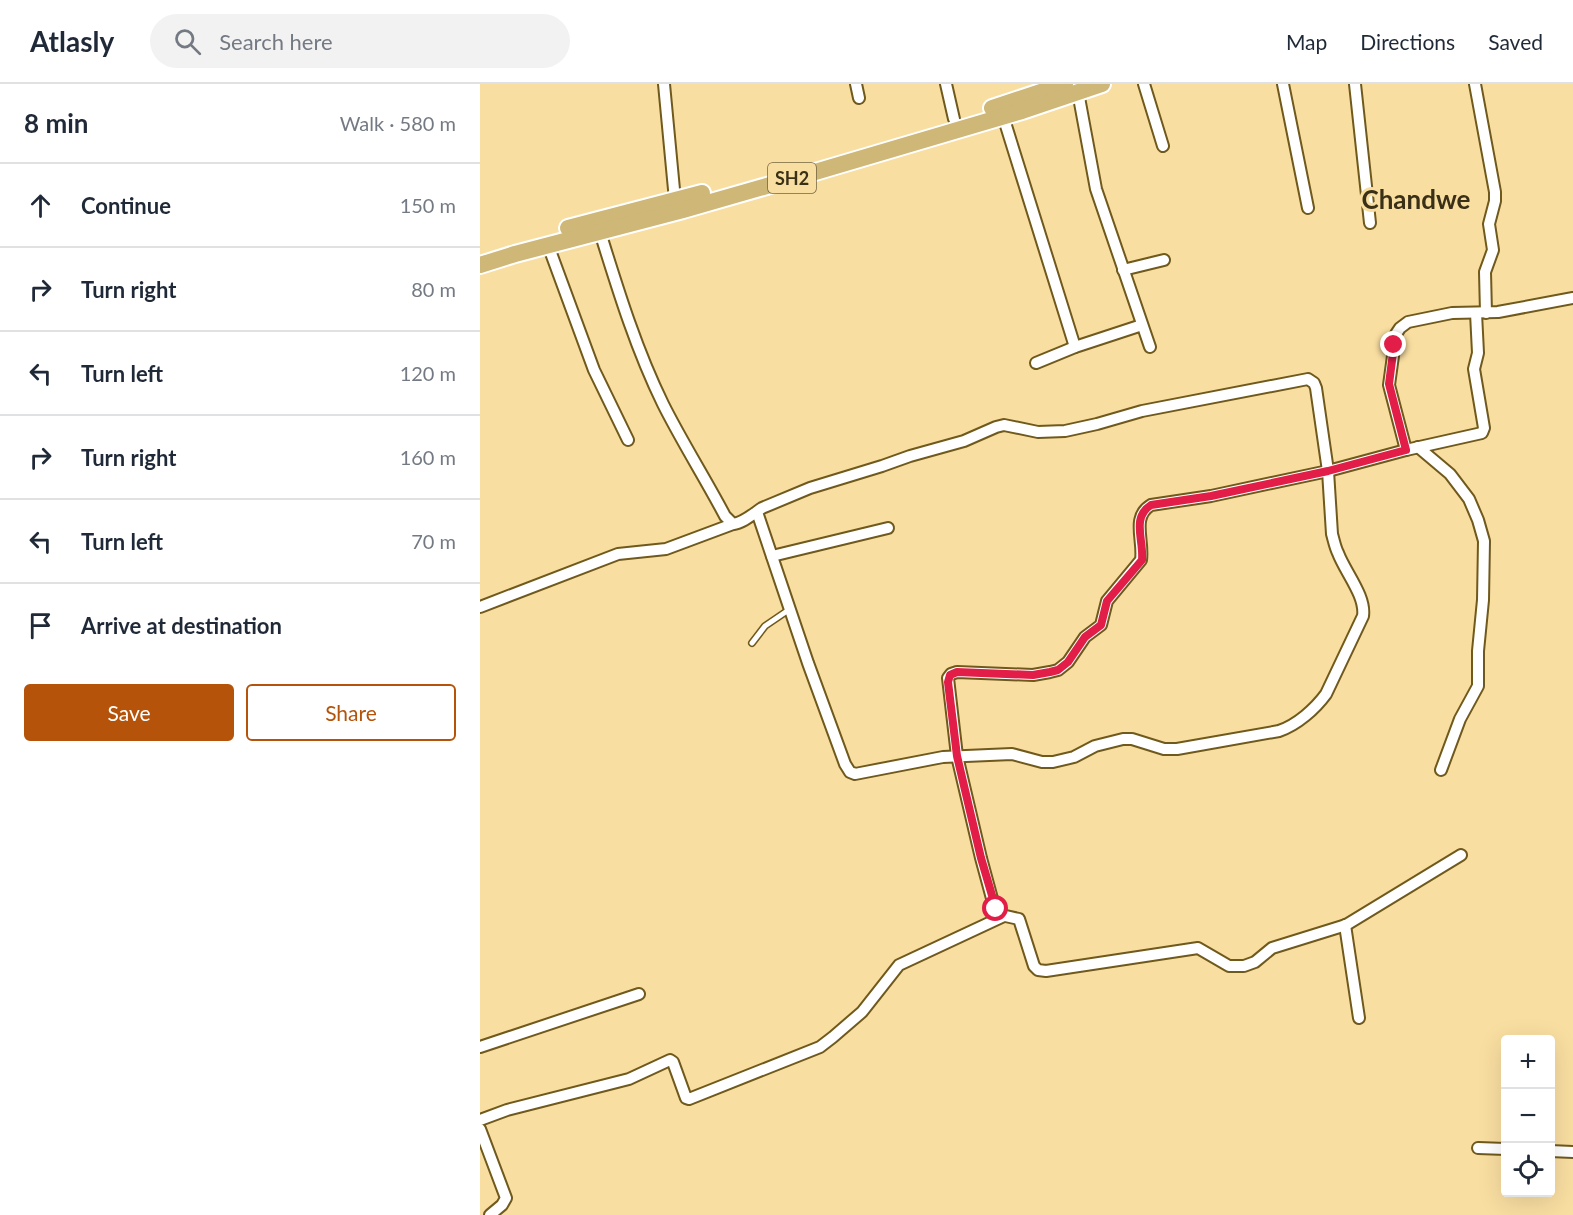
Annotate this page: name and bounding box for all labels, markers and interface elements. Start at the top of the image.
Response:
search box [150,14,570,68]
text: Atlasly [30,24,114,58]
icon: search [171,25,204,58]
text: Search here [219,28,333,55]
text: Map [1286,29,1327,54]
text: Directions [1360,29,1455,54]
text: Saved [1488,29,1543,54]
text: 8 min [24,107,88,139]
text: Walk · 580 m [340,111,456,135]
road number: SH2 [768,163,816,193]
district label: Chandwe [1361,183,1471,215]
icon: ahead [24,189,57,222]
text: Continue [81,192,171,219]
text: 150 m [400,193,456,217]
icon: right [24,273,57,306]
text: Turn right [81,276,176,303]
text: 80 m [411,277,456,301]
route end [1380,331,1406,357]
icon: left [24,357,57,390]
text: Turn left [81,360,163,387]
text: 120 m [400,361,456,385]
icon: right [24,441,57,474]
text: Turn right [81,444,176,471]
text: 160 m [400,445,456,469]
icon: left [24,525,57,558]
text: Turn left [81,528,163,555]
text: 70 m [411,529,456,553]
icon: arrive [24,609,57,642]
text: Arrive at destination [81,612,282,639]
button: Save [24,684,234,741]
button: Share [246,684,456,741]
route start [982,895,1008,921]
map controls [1501,1035,1555,1197]
button: + [1501,1035,1555,1089]
button: − [1501,1089,1555,1143]
button: locate [1501,1143,1555,1197]

